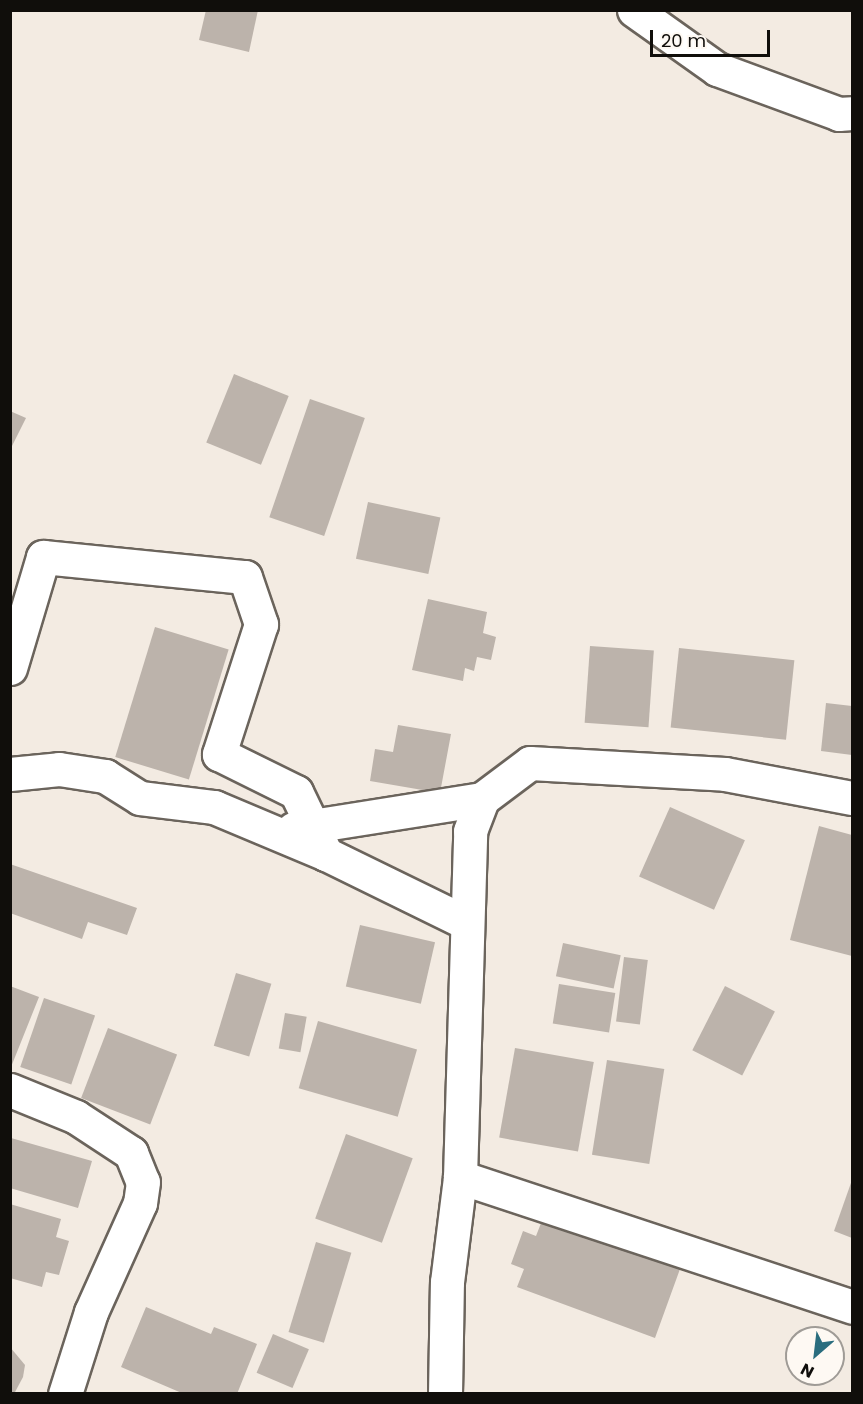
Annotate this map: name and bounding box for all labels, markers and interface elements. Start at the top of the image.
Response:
scale bar [653,18,773,56]
text: 20 m [661,28,706,53]
north arrow [785,1326,845,1386]
text: N [797,1358,818,1384]

